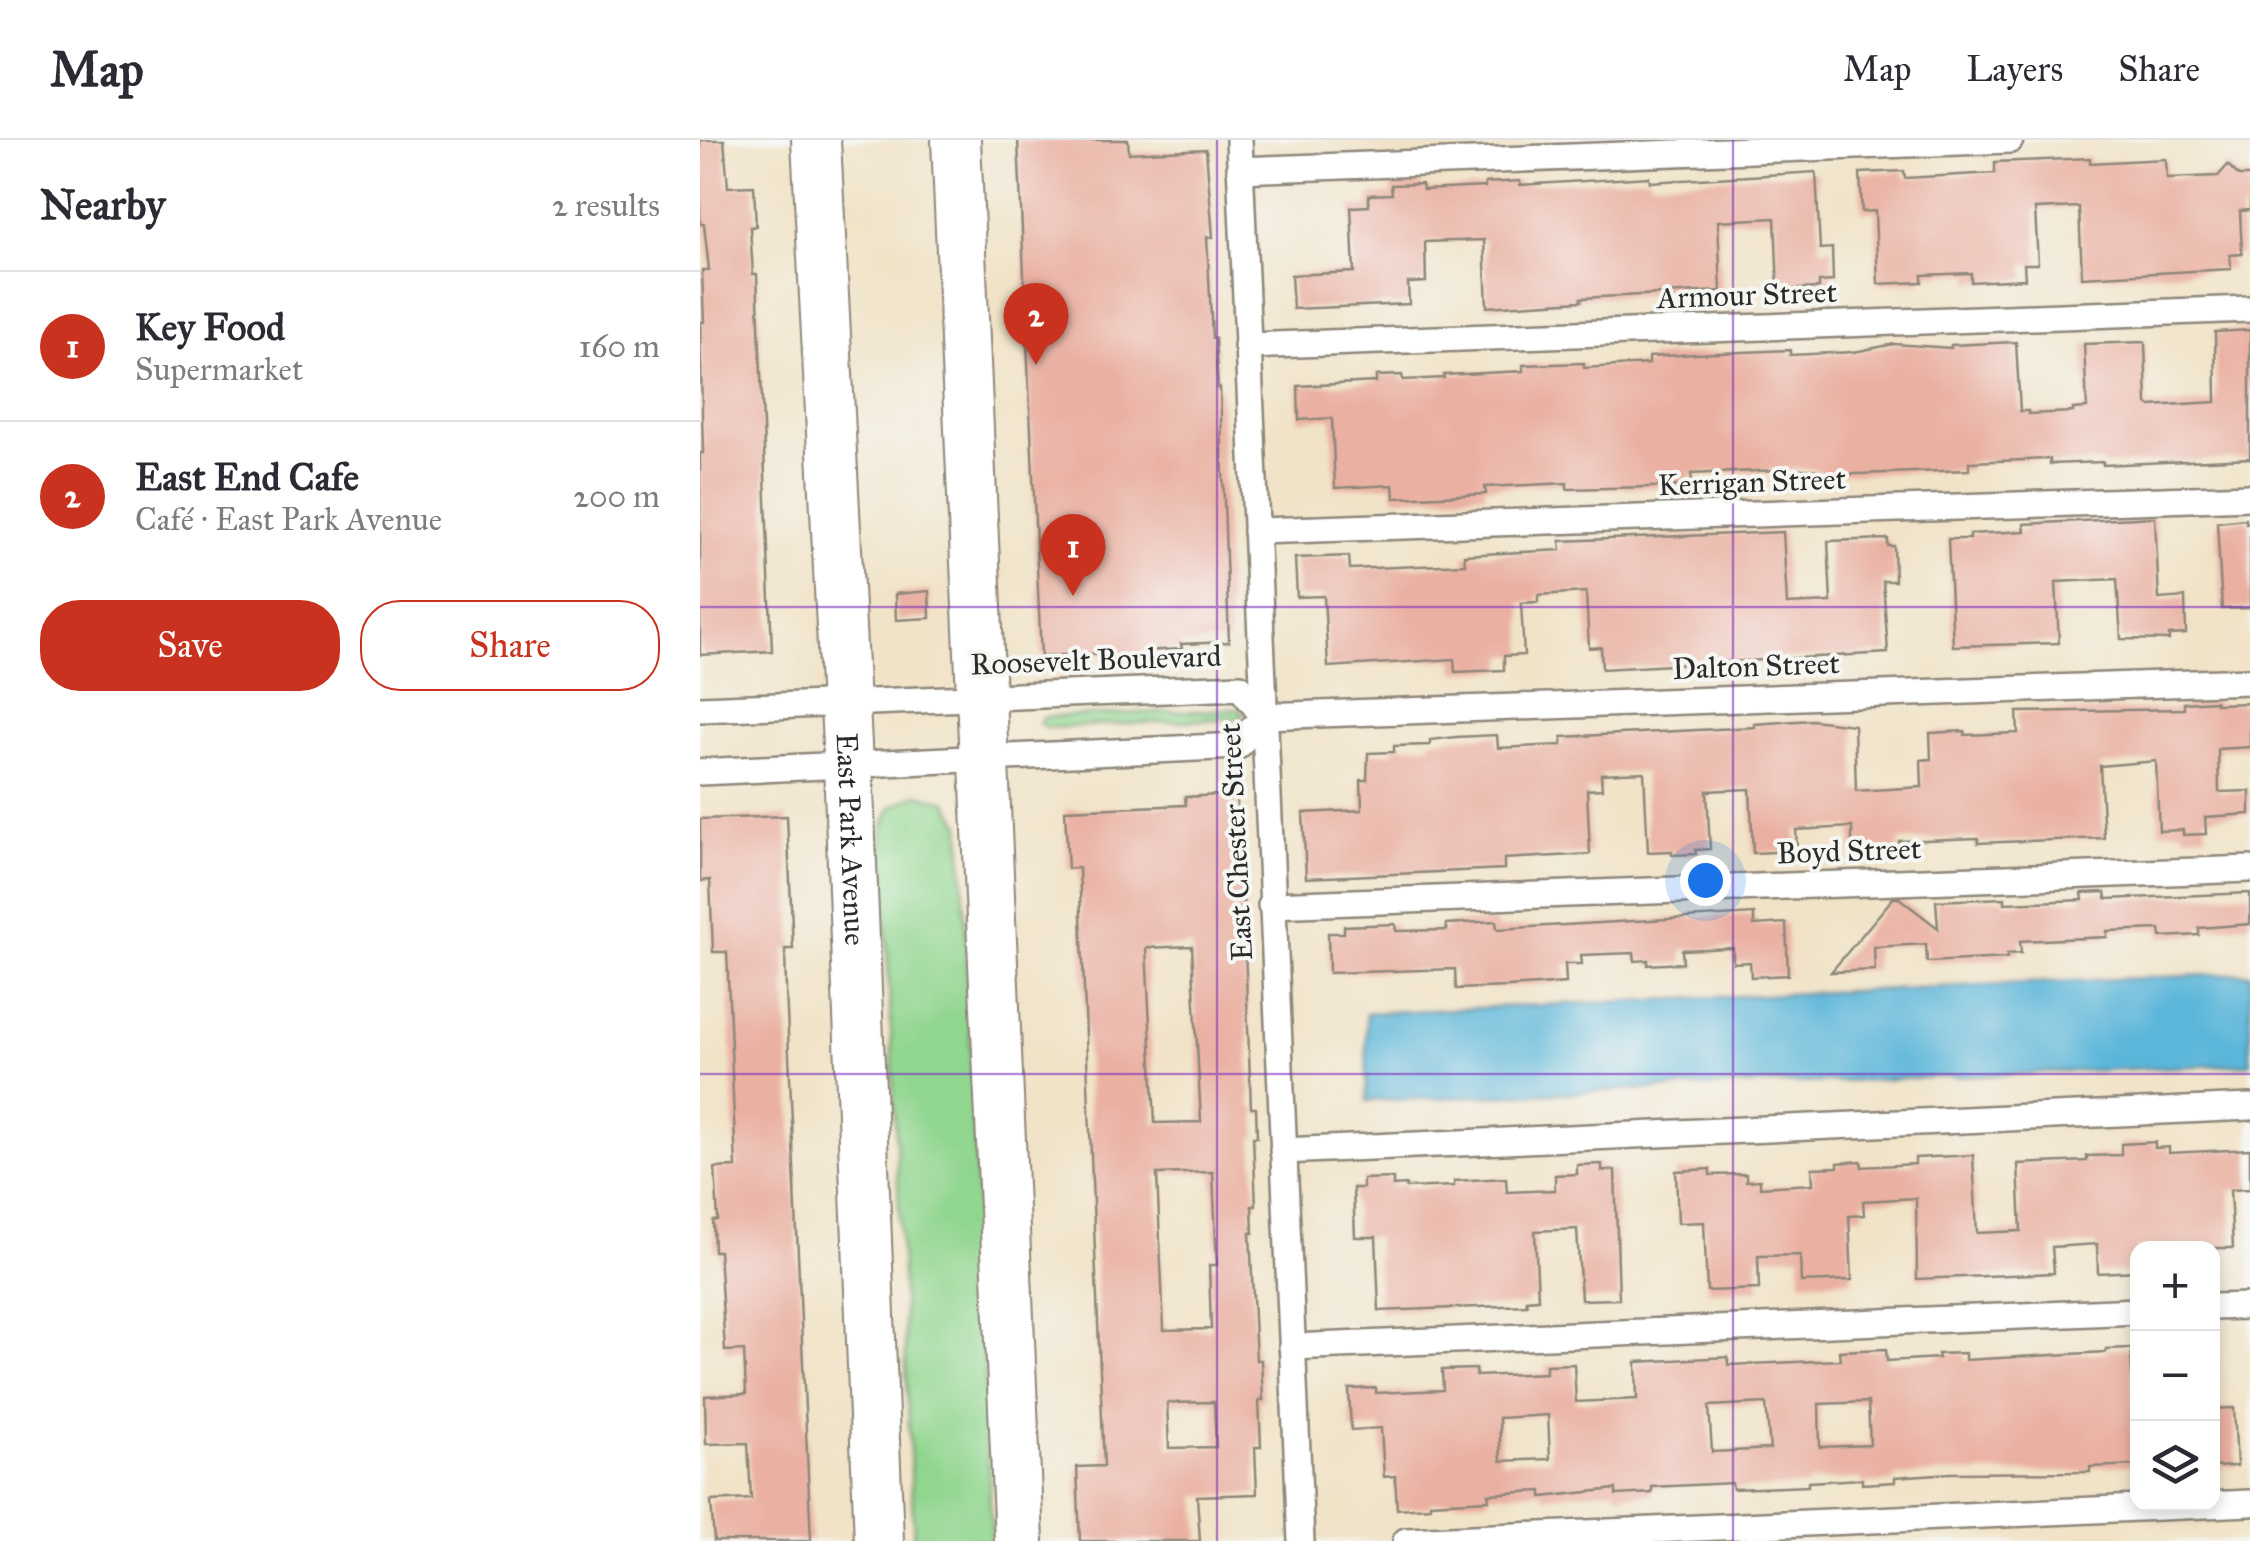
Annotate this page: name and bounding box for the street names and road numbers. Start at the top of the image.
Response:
street label: Armour Street [1654,274,1838,316]
street label: Kerrigan Street [1657,461,1847,503]
street label: Roosevelt Boulevard [970,638,1222,682]
street label: Dalton Street [1672,645,1841,687]
street label: East Chester Street [1212,722,1260,962]
street label: East Park Avenue [828,732,873,946]
street label: Boyd Street [1776,830,1922,872]

